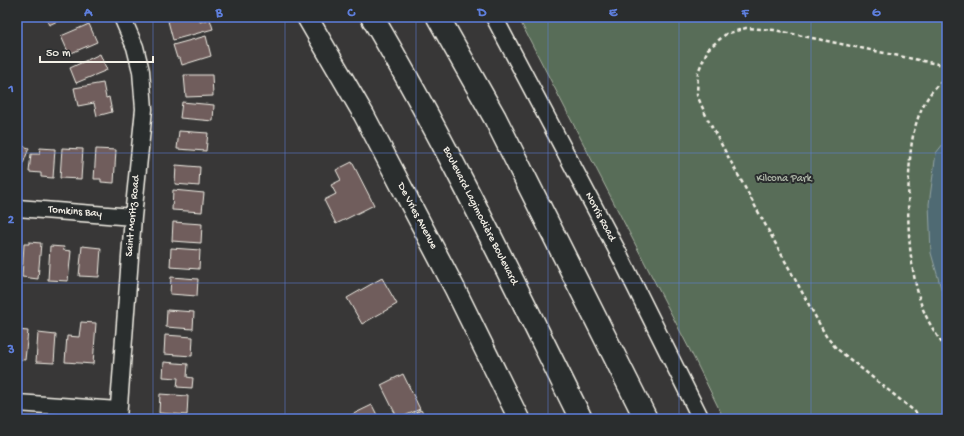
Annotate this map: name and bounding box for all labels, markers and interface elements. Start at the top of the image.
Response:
text: A [83,6,93,21]
text: B [215,6,224,21]
text: C [346,6,356,21]
text: D [477,6,487,21]
text: E [609,6,618,21]
text: F [741,6,750,21]
text: G [872,6,881,21]
scale bar [40,38,153,64]
text: 50 m [46,47,71,61]
text: 1 [7,82,14,97]
street label: Boulevard Lagimodière Boulevard [439,144,521,288]
street label: Saint Moritz Road [123,173,143,257]
park label: Kilcona Park [756,173,813,185]
street label: De Vries Avenue [394,180,440,251]
street label: Norris Road [582,190,619,245]
street label: Tomkins Bay [47,204,103,220]
text: 2 [8,213,15,228]
text: 3 [7,343,15,358]

